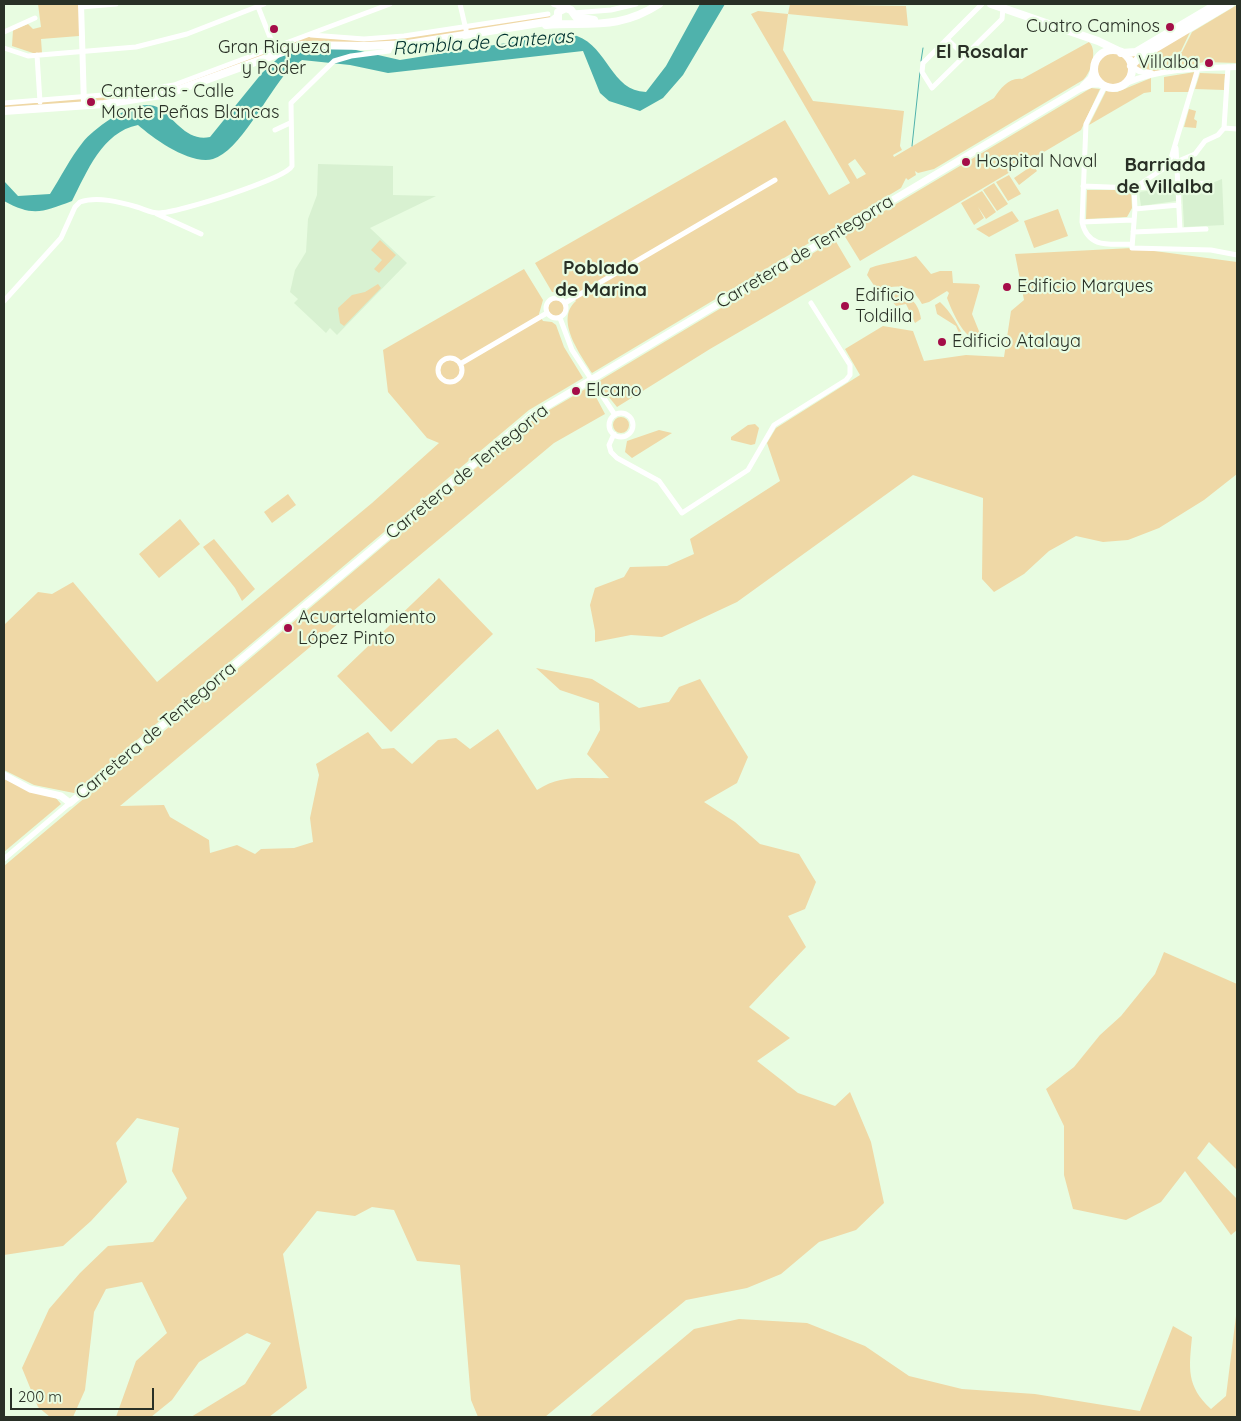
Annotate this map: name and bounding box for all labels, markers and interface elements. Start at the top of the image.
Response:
place label: Cuatro Caminos [1026,16,1160,38]
marker: Cuatro Caminos [1164,21,1176,33]
marker: Gran Riqueza y Poder [268,23,280,35]
water label: Rambla de Canteras [392,25,574,61]
place label: Gran Riqueza y Poder [218,37,330,80]
district label: El Rosalar [936,41,1028,63]
place label: Villalba [1138,52,1199,74]
marker: Villalba [1203,57,1215,69]
place label: Canteras - Calle Monte Peñas Blancas [101,81,279,124]
marker: Canteras - Calle Monte Peñas Blancas [85,96,97,108]
place label: Hospital Naval [976,151,1097,173]
district label: Barriada de Villalba [1116,154,1214,198]
marker: Hospital Naval [960,156,972,168]
street label: Carretera de Tentegorra [713,191,897,313]
district label: Poblado de Marina [555,257,647,301]
place label: Edificio Marques [1017,276,1153,298]
marker: Edificio Marques [1001,281,1013,293]
place label: Edificio Toldilla [855,285,914,328]
marker: Edificio Toldilla [839,300,851,312]
place label: Edificio Atalaya [952,331,1081,353]
marker: Edificio Atalaya [936,336,948,348]
place label: Elcano [586,380,642,402]
marker: Elcano [570,385,582,397]
street label: Carretera de Tentegorra [381,400,553,544]
place label: Acuartelamiento López Pinto [298,607,436,650]
marker: Acuartelamiento López Pinto [282,622,294,634]
street label: Carretera de Tentegorra [71,658,241,804]
scale bar [12,1378,156,1410]
text: 200 m [18,1387,62,1406]

